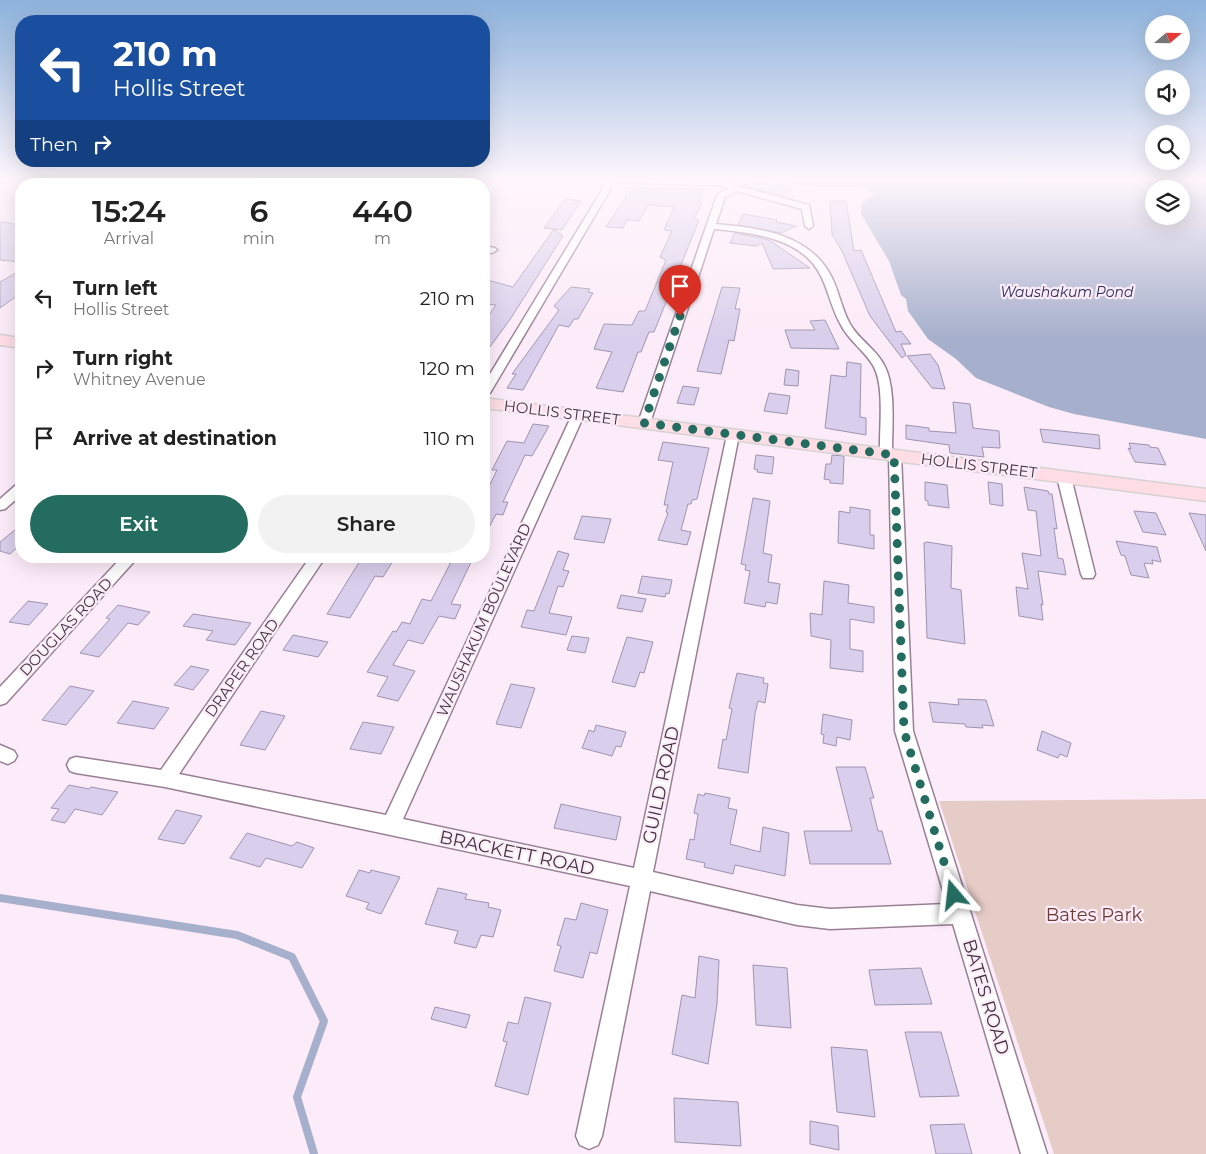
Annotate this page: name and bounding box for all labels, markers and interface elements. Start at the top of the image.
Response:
north arrow [1145,15,1190,60]
map controls [1145,15,1190,225]
text: 210 m [113,32,218,75]
icon: left [30,35,95,100]
button: sound [1145,70,1190,115]
text: Hollis Street [113,75,245,102]
button: search [1145,125,1190,170]
icon: right [88,130,116,158]
text: Then [30,133,78,156]
button: layers [1145,180,1190,225]
text: 15:24 [92,193,166,230]
text: 6 [249,193,268,230]
text: 440 [352,193,413,230]
text: Arrival [104,229,154,248]
text: min [243,229,275,248]
text: m [374,229,391,248]
pin [659,265,701,316]
icon: arrive [666,272,694,300]
text: Turn left [73,277,158,300]
water label: Waushakum Pond [1001,283,1134,301]
icon: left [30,284,58,312]
text: 210 m [420,287,475,310]
text: Hollis Street [73,300,169,319]
text: Turn right [73,347,173,370]
icon: right [30,354,58,382]
text: 120 m [420,357,475,380]
text: Whitney Avenue [73,370,206,389]
street label: HOLLIS STREET [503,396,622,429]
icon: arrive [30,424,58,452]
text: Arrive at destination [73,427,277,450]
text: 110 m [424,427,475,450]
street label: HOLLIS STREET [920,449,1039,482]
button: Exit [30,495,248,553]
button: Share [258,495,475,553]
street label: WAUSHAKUM BOULEVARD [432,520,535,719]
street label: DOUGLAS ROAD [15,574,116,680]
street label: DRAPER ROAD [201,615,283,721]
street label: GUILD ROAD [638,724,684,846]
street label: BRACKETT ROAD [437,826,597,880]
position arrow [927,868,979,920]
park label: Bates Park [1046,904,1143,926]
street label: BATES ROAD [958,937,1014,1057]

